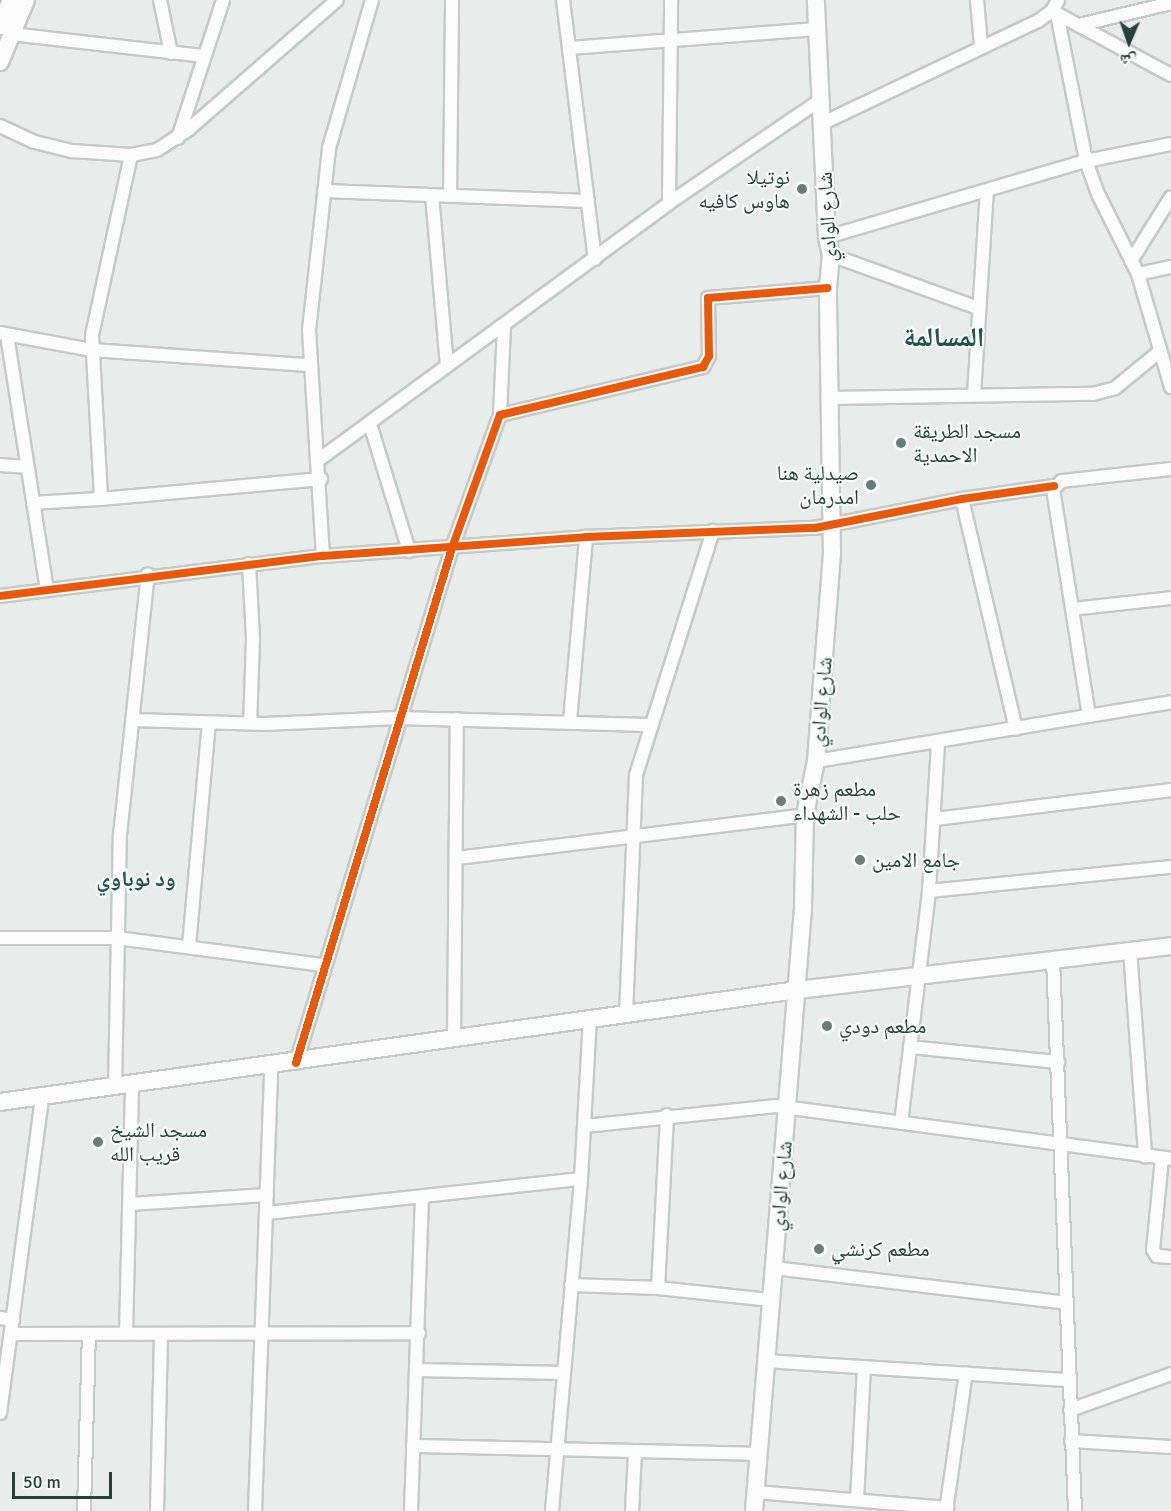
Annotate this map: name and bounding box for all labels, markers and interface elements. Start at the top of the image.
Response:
north arrow [1099,12,1159,72]
text: ش [1120,50,1137,70]
place label: نوتيلا هاوس كافيه [698,164,790,214]
street label: شارع الوادي [812,171,842,263]
marker: نوتيلا هاوس كافيه [795,182,809,196]
district label: المسالمة [904,322,984,354]
place label: مسجد الطريقة الاحمدية [913,418,1021,468]
marker: مسجد الطريقة الاحمدية [894,436,908,450]
place label: صيدلية هنا امدرمان [777,460,859,510]
marker: صيدلية هنا امدرمان [864,478,878,492]
street label: شارع الوادي [805,656,837,748]
place label: مطعم زهرة حلب - الشهداء [793,776,901,826]
marker: مطعم زهرة حلب - الشهداء [774,794,788,808]
place label: جامع الامين [872,847,960,873]
marker: جامع الامين [853,853,867,867]
district label: ود نوباوي [96,866,176,892]
place label: مطعم دودي [839,1013,926,1039]
marker: مطعم دودي [820,1019,834,1033]
place label: مسجد الشيخ قريب الله [110,1117,207,1167]
marker: مسجد الشيخ قريب الله [91,1135,105,1149]
street label: شارع الوادي [765,1140,797,1232]
place label: مطعم كرنشي [831,1236,930,1262]
marker: مطعم كرنشي [812,1242,826,1256]
scale bar [15,1460,116,1498]
text: 50 m [23,1471,61,1493]

